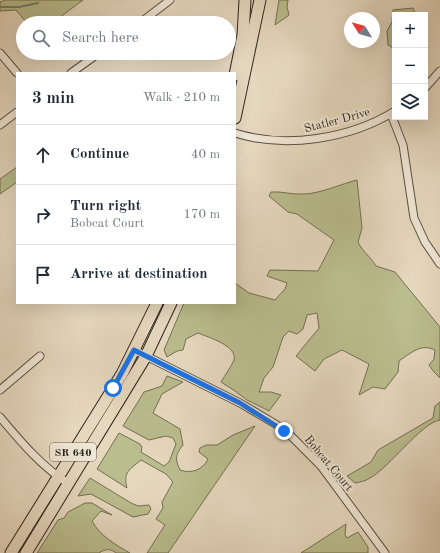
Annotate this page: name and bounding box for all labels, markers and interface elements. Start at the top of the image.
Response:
north arrow [344,12,380,48]
map controls [392,12,428,120]
button: + [392,12,428,48]
search box [16,16,236,60]
icon: search [30,27,52,49]
text: Search here [62,31,139,46]
button: − [392,48,428,84]
button: layers [392,84,428,120]
text: 3 min [32,90,75,107]
text: Walk · 210 m [143,91,220,104]
street label: Statler Drive [303,106,372,136]
icon: ahead [32,144,54,166]
text: Continue [70,147,129,162]
text: 40 m [191,148,220,161]
text: Turn right [70,199,141,214]
icon: right [32,204,54,226]
text: 170 m [183,208,220,221]
text: Bobcat Court [70,217,144,230]
icon: arrive [32,264,54,286]
text: Arrive at destination [70,267,208,282]
route start [104,379,122,397]
route end [275,422,293,440]
street label: Bobcat Court [302,434,355,494]
road number: SR 640 [50,443,96,461]

